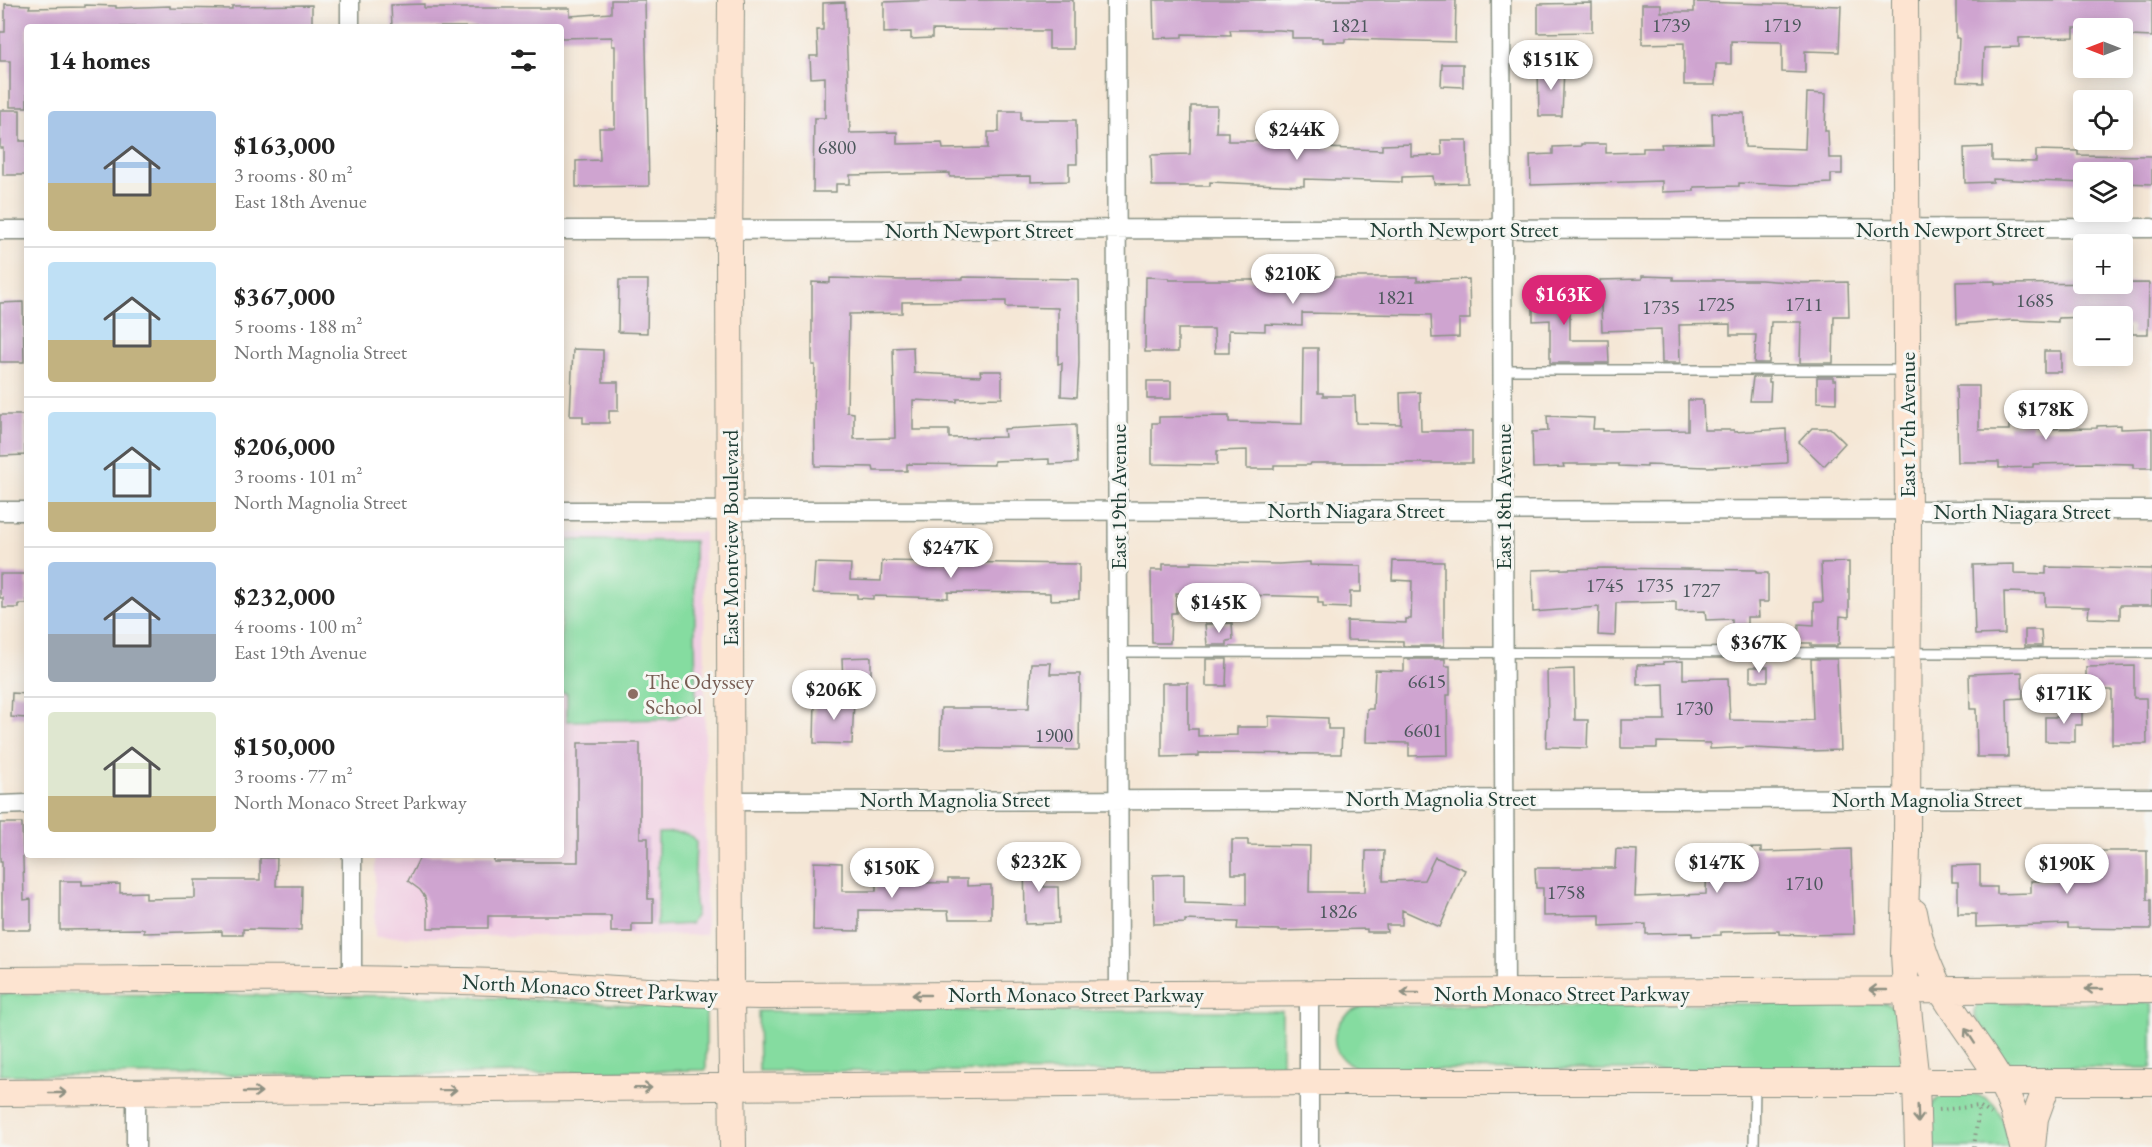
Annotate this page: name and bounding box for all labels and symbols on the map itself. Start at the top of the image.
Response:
house number: 1821 [1331,12,1369,38]
house number: 1739 [1652,12,1691,38]
house number: 1719 [1763,12,1802,38]
north arrow [2073,18,2133,78]
pin: $151K [1509,40,1593,91]
pin: $244K [1255,110,1339,161]
house number: 6800 [818,134,857,160]
street label: North Newport Street [1370,215,1558,244]
street label: North Newport Street [1856,215,2044,244]
street label: North Newport Street [885,216,1073,245]
pin: $210K [1251,254,1335,305]
pin: $163K [1522,275,1606,326]
house number: 1821 [1377,284,1415,310]
house number: 1685 [2016,287,2054,313]
house number: 1725 [1697,291,1735,317]
house number: 1711 [1785,291,1823,317]
house number: 1735 [1642,294,1680,320]
street label: East 17th Avenue [1893,352,1922,498]
pin: $178K [2004,390,2088,441]
street label: East 19th Avenue [1104,424,1133,570]
street label: East 18th Avenue [1489,424,1518,570]
street label: East Montview Boulevard [716,429,745,646]
street label: North Niagara Street [1267,496,1445,525]
street label: North Niagara Street [1933,497,2111,526]
pin: $247K [909,528,993,579]
house number: 1745 [1586,572,1624,598]
house number: 1735 [1636,572,1674,598]
house number: 1727 [1682,577,1721,603]
pin: $145K [1177,583,1261,634]
pin: $367K [1717,623,1801,674]
place label: The Odyssey School [645,667,754,721]
house number: 6615 [1408,668,1446,694]
pin: $206K [792,670,876,721]
pin: $171K [2022,674,2106,725]
marker: The Odyssey School [626,687,640,701]
house number: 1730 [1675,695,1714,721]
house number: 6601 [1404,717,1442,743]
house number: 1900 [1035,722,1074,748]
street label: North Magnolia Street [1346,784,1536,813]
street label: North Magnolia Street [860,785,1050,814]
street label: North Magnolia Street [1832,785,2022,814]
pin: $232K [997,842,1081,893]
pin: $147K [1675,843,1759,894]
pin: $190K [2025,844,2109,895]
pin: $150K [850,848,934,899]
house number: 1710 [1785,870,1824,896]
house number: 1758 [1547,879,1585,905]
house number: 1826 [1319,898,1358,924]
street label: North Monaco Street Parkway [461,967,719,1009]
street label: North Monaco Street Parkway [1434,979,1690,1008]
street label: North Monaco Street Parkway [948,980,1204,1009]
one-way arrow [2084,983,2104,995]
one-way arrow [1868,984,1888,996]
one-way arrow [1400,987,1420,999]
one-way arrow [911,989,931,1001]
one-way arrow [1964,1027,1977,1044]
one-way arrow [633,1082,653,1093]
one-way arrow [438,1084,458,1096]
one-way arrow [243,1086,263,1098]
one-way arrow [48,1087,68,1099]
one-way arrow [1912,1104,1923,1124]

